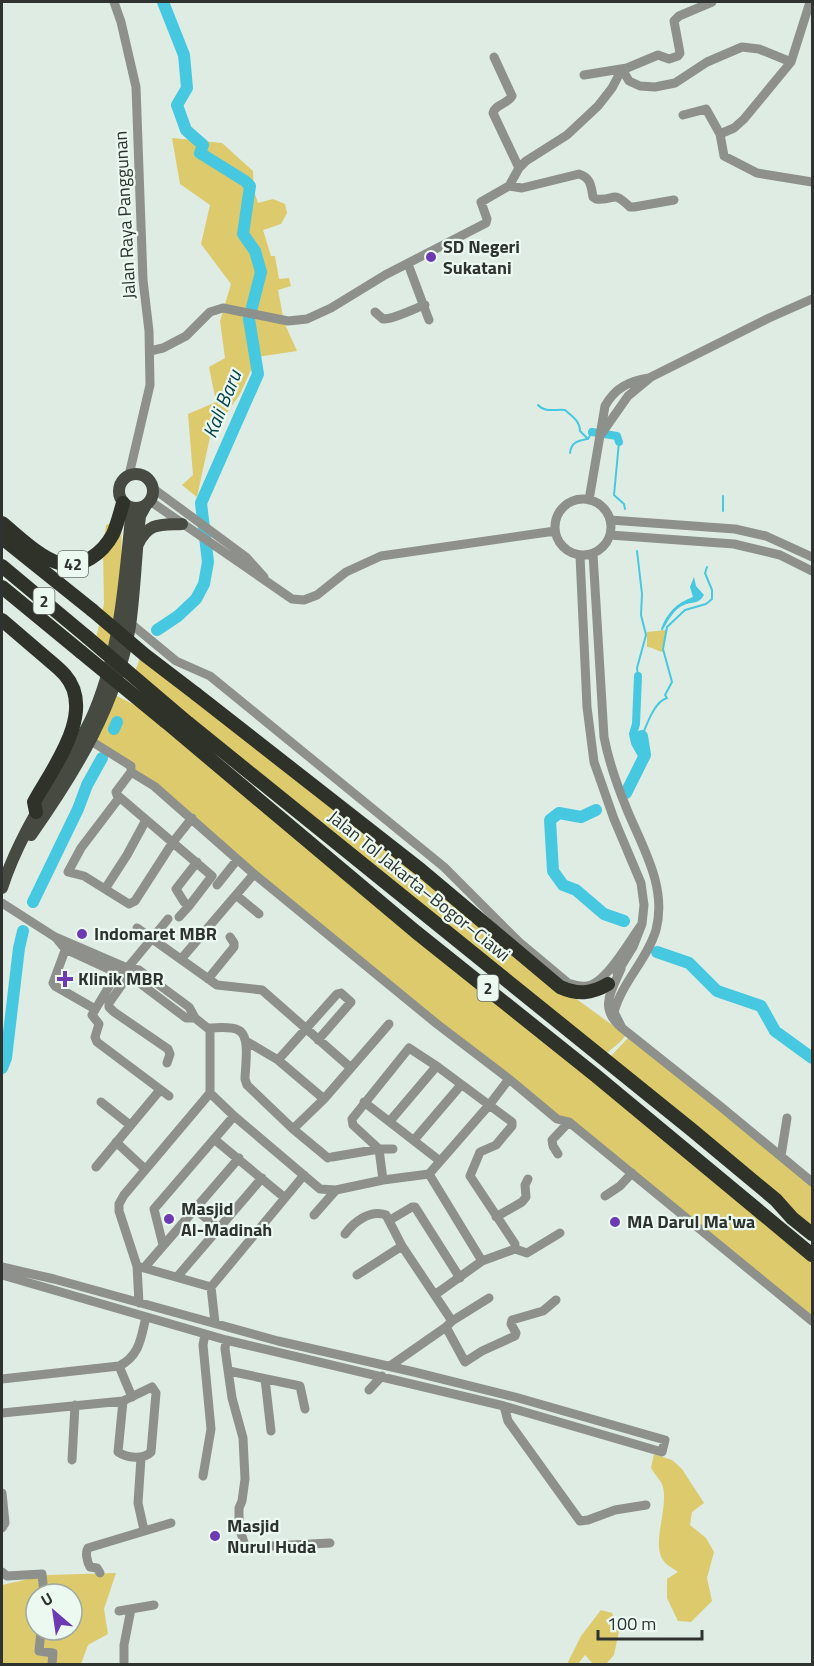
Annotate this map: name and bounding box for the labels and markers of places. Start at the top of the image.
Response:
place label: SD Negeri Sukatani [443,233,520,281]
marker: SD Negeri Sukatani [424,250,438,264]
place label: Indomaret MBR [94,920,217,947]
marker: Indomaret MBR [75,927,89,941]
place label: Klinik MBR [78,965,164,992]
marker: Klinik MBR [56,970,74,988]
place label: Masjid Al-Madinah [181,1195,272,1243]
place label: MA Darul Ma'wa [627,1208,755,1235]
marker: Masjid Al-Madinah [162,1212,176,1226]
marker: MA Darul Ma'wa [608,1215,622,1229]
place label: Masjid Nurul Huda [227,1512,316,1560]
marker: Masjid Nurul Huda [208,1529,222,1543]

